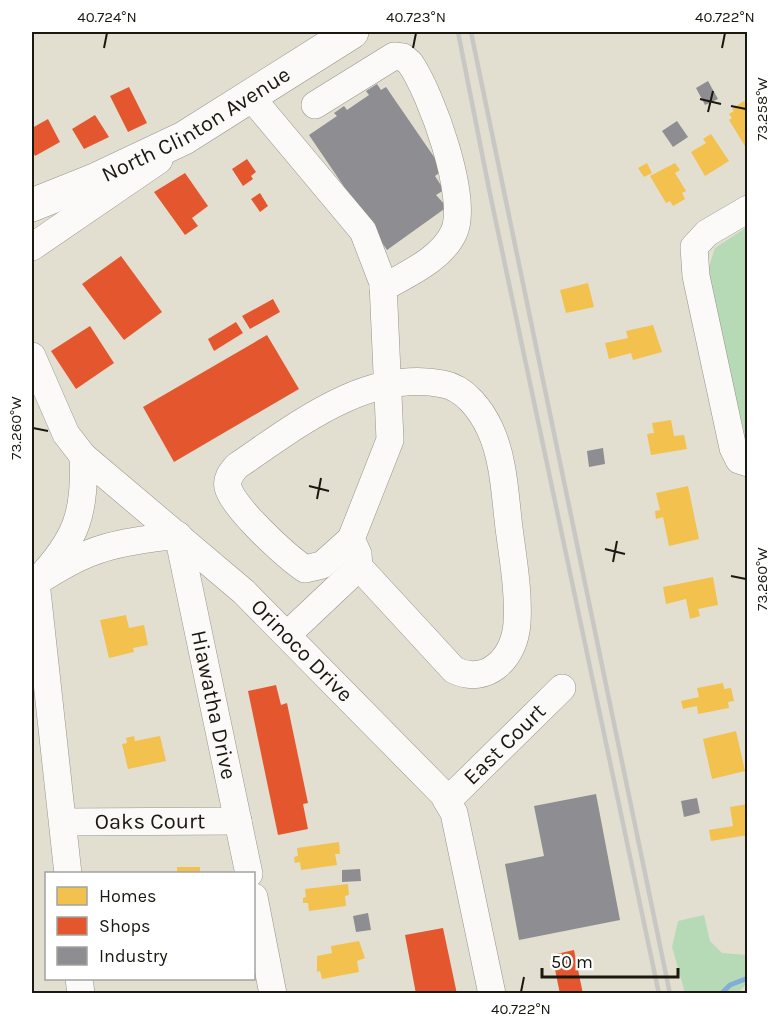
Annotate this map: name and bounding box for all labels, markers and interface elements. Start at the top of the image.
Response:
text: 40.724°N [77,8,137,26]
text: 40.723°N [386,8,446,26]
text: 40.722°N [695,8,755,26]
street label: North Clinton Avenue [97,61,295,188]
text: 73.258°W [753,77,771,141]
text: 73.260°W [7,396,25,460]
text: 73.260°W [753,547,771,611]
street label: Orinoco Drive [245,594,358,708]
street label: Hiawatha Drive [185,628,242,782]
street label: East Court [458,698,551,790]
street label: Oaks Court [95,808,205,835]
legend [45,872,255,980]
text: Homes [99,885,156,907]
text: Shops [99,915,151,937]
scale bar [542,941,678,979]
text: Industry [99,945,168,967]
text: 50 m [551,951,593,973]
text: 40.722°N [491,1000,551,1018]

